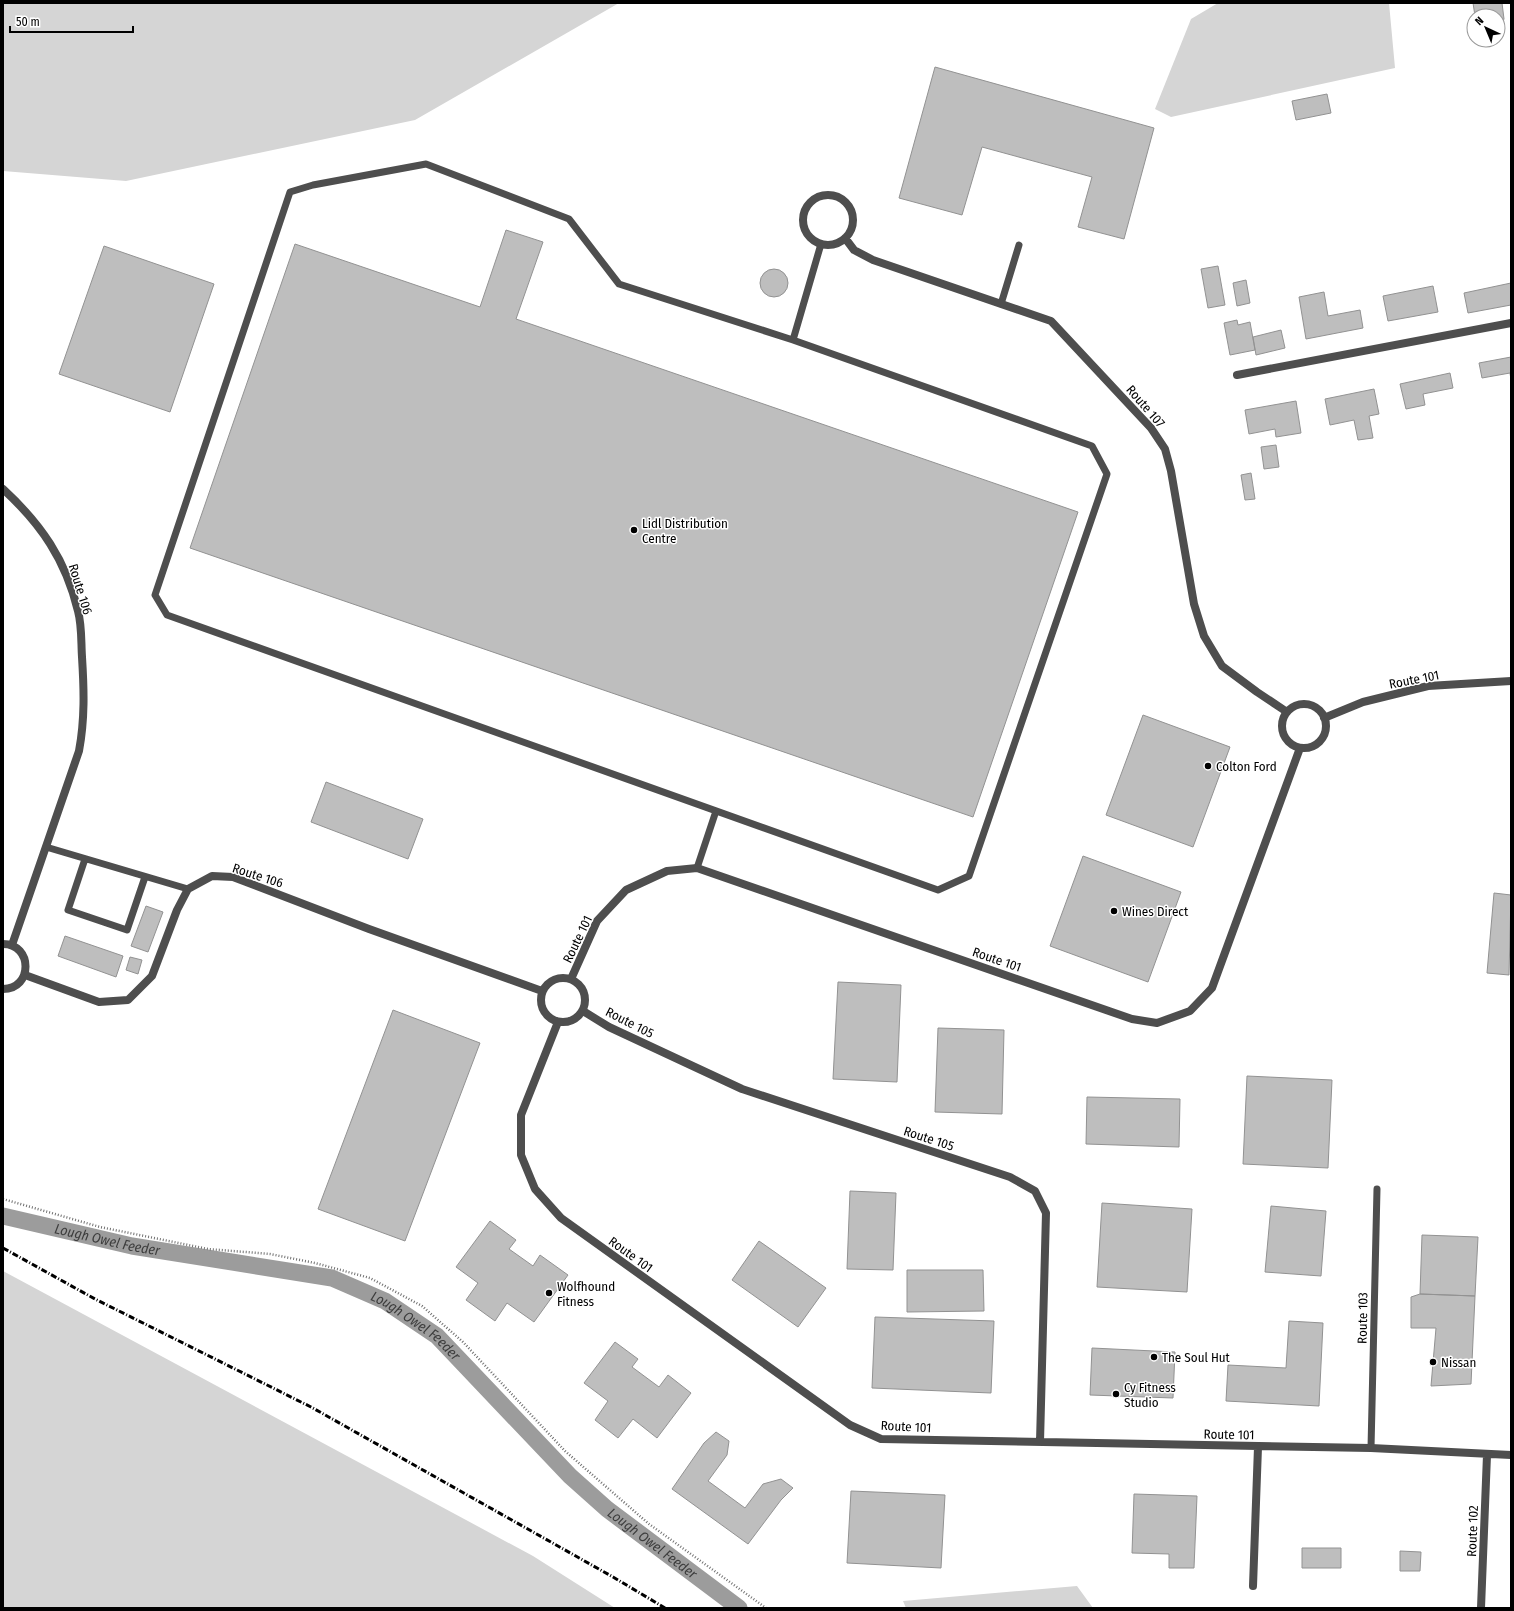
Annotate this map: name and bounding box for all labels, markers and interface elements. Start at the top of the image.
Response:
scale bar [10,8,133,34]
north arrow [1466,8,1506,48]
text: N [1473,14,1486,28]
text: 50 m [16,15,40,29]
street label: Route 107 [1123,382,1168,430]
place label: Lidl Distribution Centre [642,516,728,546]
marker: Lidl Distribution Centre [629,525,639,535]
street label: Route 106 [66,562,95,616]
street label: Route 101 [1388,667,1440,692]
place label: Colton Ford [1216,759,1277,774]
marker: Colton Ford [1203,761,1213,771]
street label: Route 106 [231,860,285,891]
place label: Wines Direct [1122,904,1189,919]
marker: Wines Direct [1109,906,1119,916]
street label: Route 101 [560,913,595,965]
street label: Route 101 [970,944,1023,975]
street label: Route 105 [603,1004,656,1041]
street label: Route 105 [902,1123,956,1154]
water label: Lough Owel Feeder [53,1220,162,1260]
street label: Route 101 [606,1233,656,1275]
place label: Wolfhound Fitness [557,1279,615,1309]
water label: Lough Owel Feeder [368,1288,464,1365]
marker: Wolfhound Fitness [544,1288,554,1298]
street label: Route 103 [1355,1292,1370,1344]
place label: The Soul Hut [1162,1350,1231,1365]
marker: The Soul Hut [1149,1352,1159,1362]
place label: Nissan [1441,1355,1476,1370]
marker: Nissan [1428,1357,1438,1367]
place label: Cy Fitness Studio [1124,1380,1176,1410]
marker: Cy Fitness Studio [1111,1389,1121,1399]
street label: Route 101 [880,1418,932,1435]
street label: Route 101 [1204,1427,1254,1442]
water label: Lough Owel Feeder [604,1504,701,1583]
street label: Route 102 [1464,1505,1481,1557]

